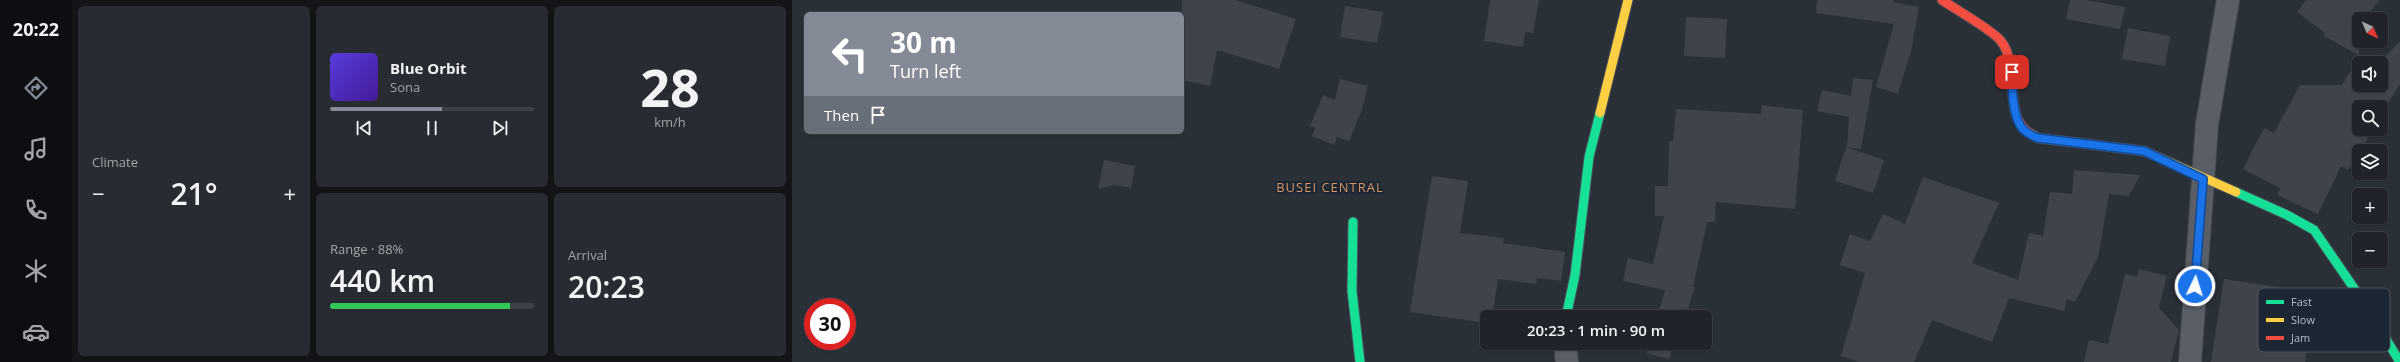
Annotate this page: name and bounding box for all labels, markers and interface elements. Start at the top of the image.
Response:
north arrow [2352,12,2388,48]
map controls [2352,12,2388,268]
text: 20:22 [13,17,59,41]
text: 30 m [890,23,957,61]
icon: left [824,28,876,80]
text: 28 [640,51,700,122]
pin [1995,55,2029,89]
button: sound [2352,56,2388,92]
text: Blue Orbit [390,58,467,78]
text: Turn left [890,59,961,83]
icon: arrive [2001,61,2023,83]
icon: directions [22,74,50,102]
text: Sona [390,78,420,96]
button: search [2352,100,2388,136]
icon: arrive [867,104,889,126]
text: Then [824,105,859,125]
text: km/h [654,113,686,131]
icon: previous [353,117,375,139]
icon: pause [421,117,443,139]
icon: next [489,117,511,139]
icon: music [22,135,50,163]
button: layers [2352,144,2388,180]
text: Climate [92,153,138,171]
text: 21° [170,173,218,214]
text: − [92,178,105,208]
text: + [283,178,296,208]
district label: BUSEI CENTRAL [1276,178,1384,196]
button: + [2352,188,2388,224]
icon: phone [22,196,50,224]
button: − [2352,232,2388,268]
text: Range · 88% [330,240,403,258]
text: Arrival [568,246,607,264]
icon: climate [22,257,50,285]
text: 440 km [330,260,435,301]
position arrow [2174,265,2216,307]
text: 20:23 [568,266,645,307]
legend [2258,288,2390,352]
text: Fast [2291,294,2312,309]
speed limit sign: 30 [804,298,856,350]
text: Slow [2291,312,2315,327]
icon: car [22,318,50,346]
text: 20:23 · 1 min · 90 m [1527,320,1665,340]
text: Jam [2290,330,2310,345]

